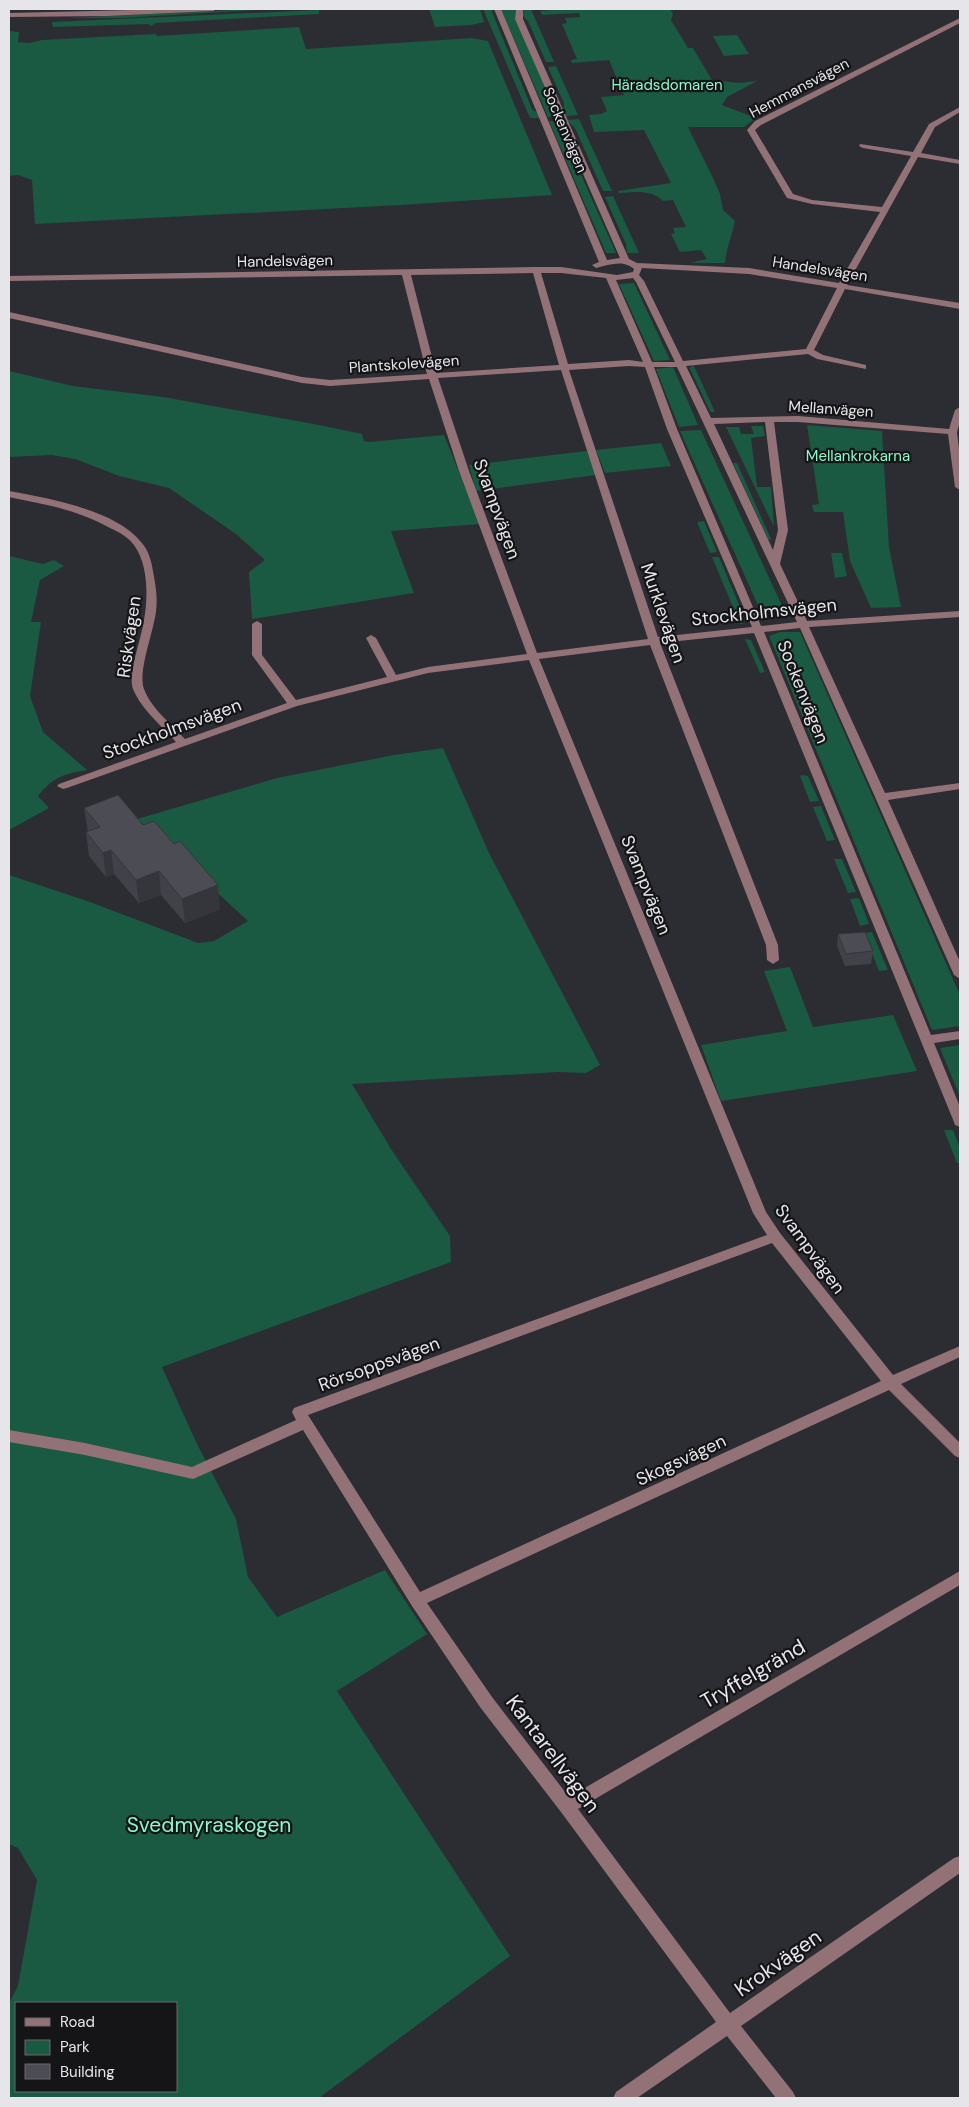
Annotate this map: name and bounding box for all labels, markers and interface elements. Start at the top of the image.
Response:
street label: Hemmansvägen [746,53,852,123]
park label: Häradsdomaren [611,75,723,95]
street label: Sockenvägen [538,84,592,176]
street label: Handelsvägen [237,250,333,272]
street label: Handelsvägen [771,252,869,286]
street label: Plantskolevägen [348,350,460,378]
street label: Mellanvägen [788,396,874,422]
park label: Mellankrokarna [806,446,910,466]
street label: Svampvägen [468,455,526,563]
street label: Murklevägen [635,560,691,666]
street label: Stockholmsvägen [690,592,838,632]
street label: Riskvägen [111,595,147,679]
street label: Sockenvägen [771,637,835,747]
street label: Stockholmsvägen [99,693,245,765]
street label: Svampvägen [615,832,677,938]
street label: Svampvägen [769,1199,851,1299]
street label: Rörsoppsvägen [315,1331,443,1397]
street label: Skogsvägen [632,1429,730,1491]
street label: Tryffelgränd [695,1633,811,1715]
street label: Kantarellvägen [499,1689,607,1819]
park label: Svedmyraskogen [127,1811,291,1839]
street label: Krokvägen [729,1923,827,2003]
legend [15,2002,178,2092]
text: Road [60,2012,95,2032]
text: Park [60,2037,90,2057]
text: Building [60,2062,115,2082]

